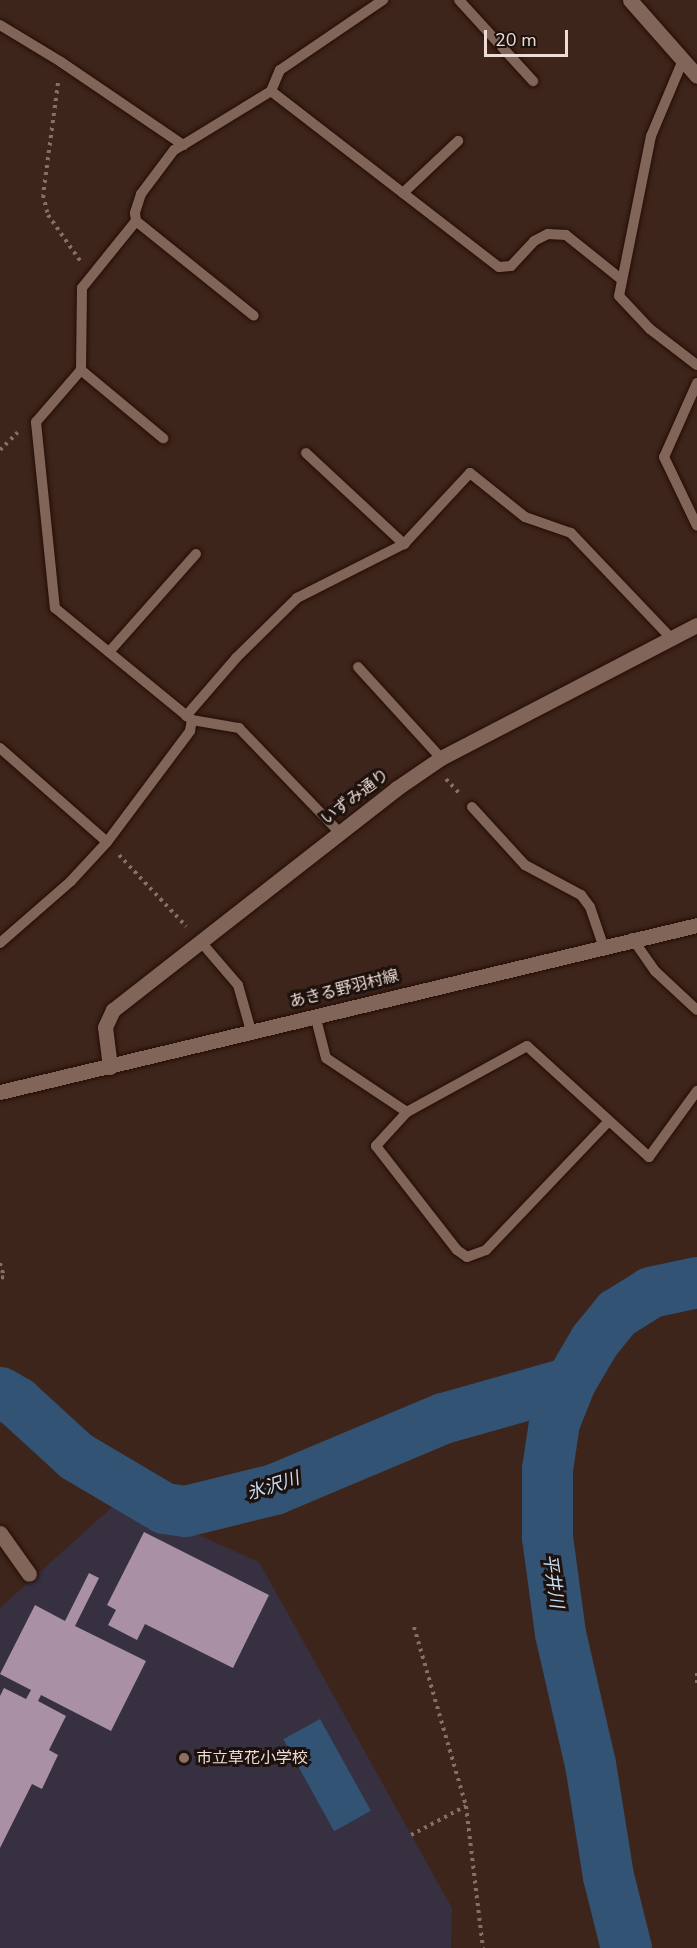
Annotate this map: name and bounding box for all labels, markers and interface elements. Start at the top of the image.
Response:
scale bar [487,18,571,56]
text: 20 m [495,28,537,52]
street label: いずみ通り [317,765,393,829]
street label: あきる野羽村線 [287,966,401,1012]
water label: 氷沢川 [244,1467,302,1505]
water label: 平井川 [539,1553,567,1609]
place label: 市立草花小学校 [196,1748,308,1768]
marker: 市立草花小学校 [177,1751,191,1765]

